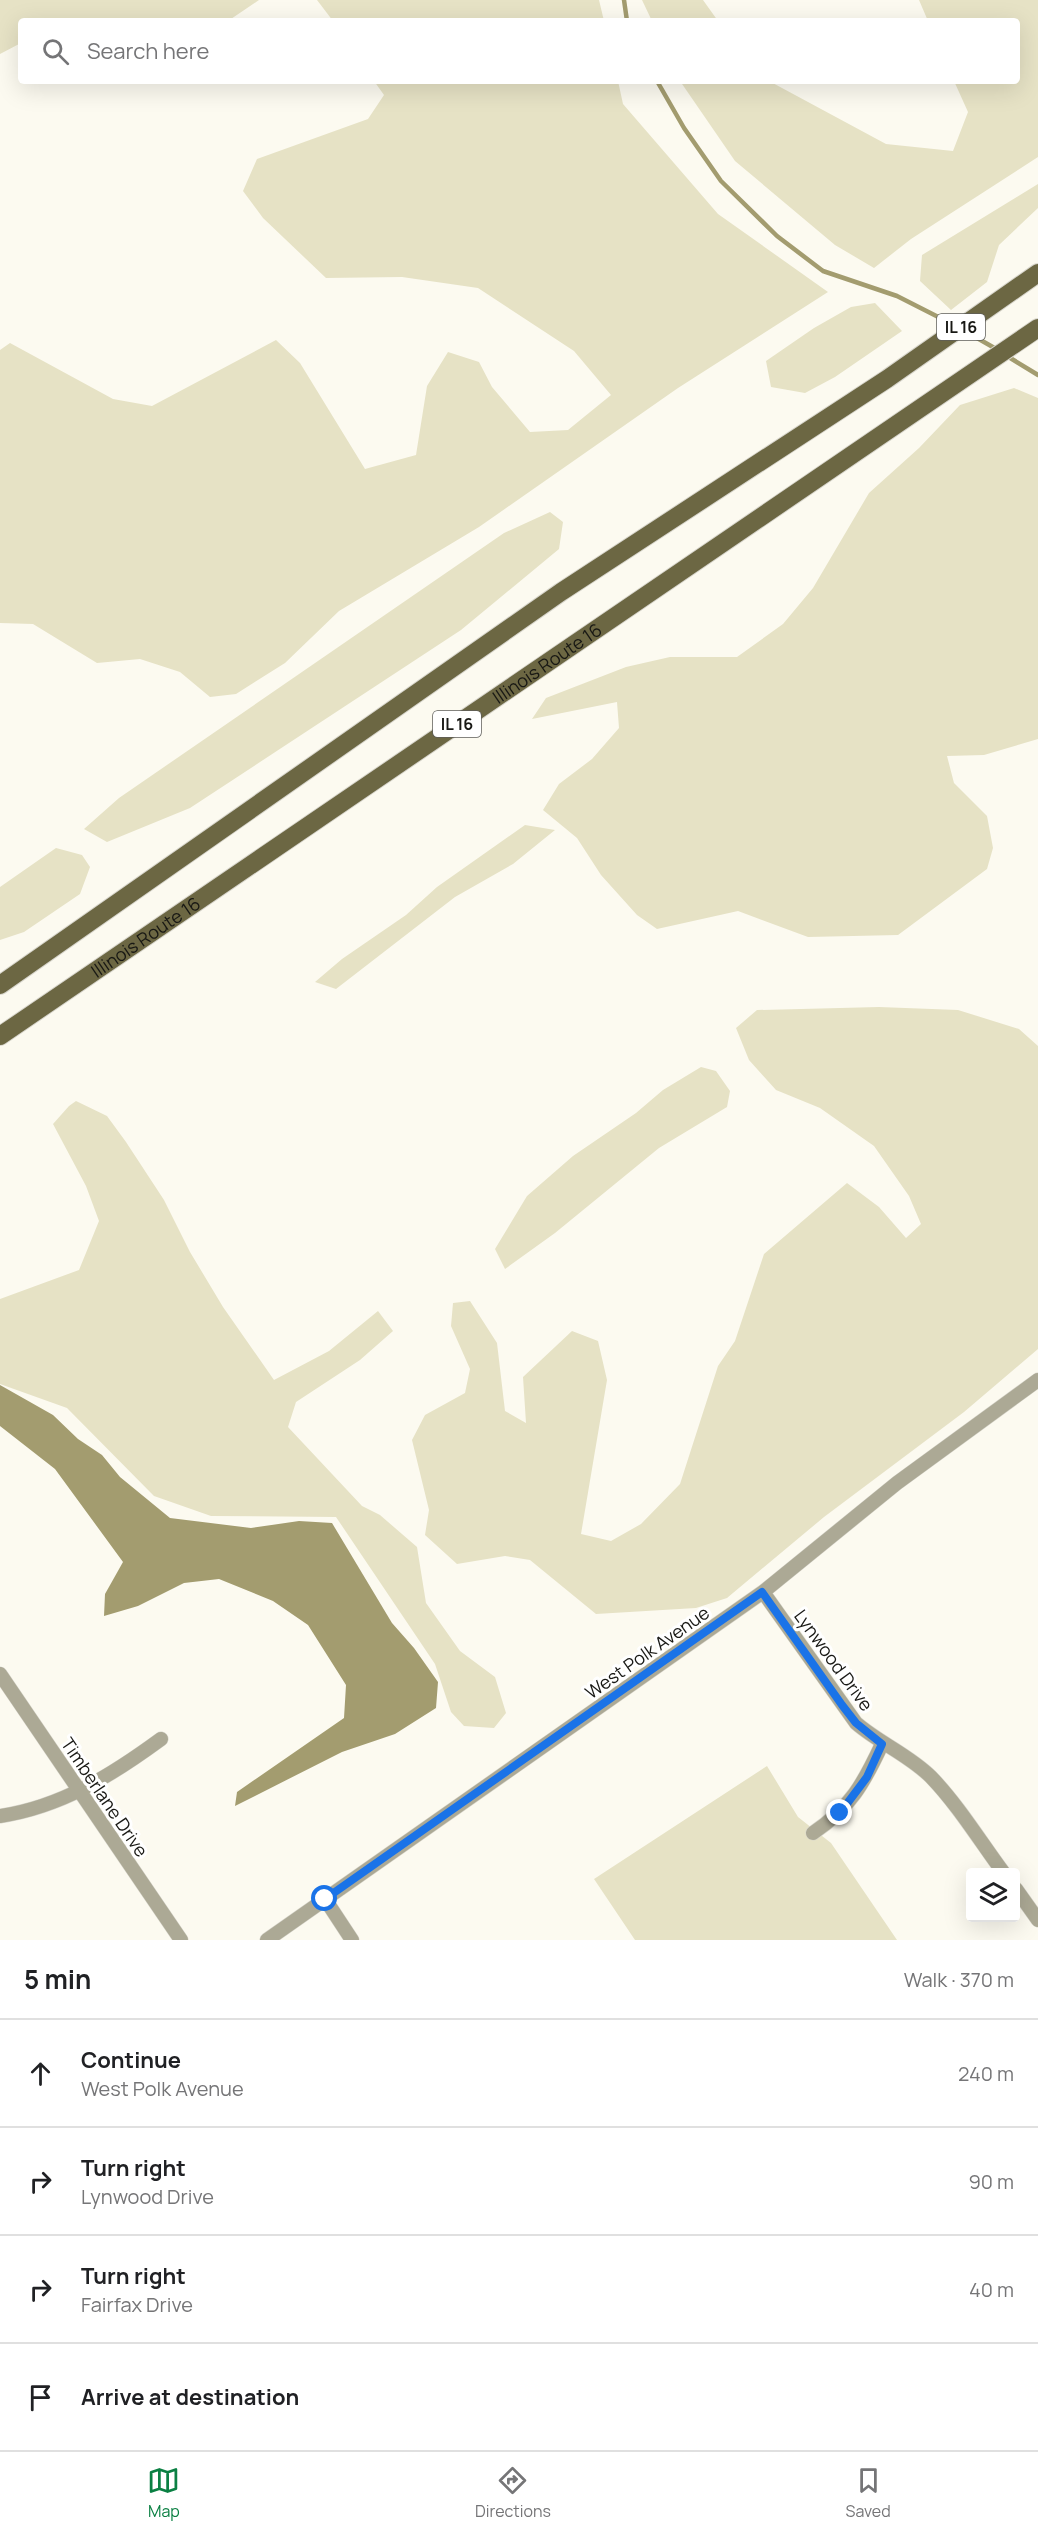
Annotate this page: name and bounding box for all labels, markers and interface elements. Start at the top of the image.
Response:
search box [18,18,1020,84]
icon: search [39,35,72,68]
text: Search here [87,36,209,66]
road number: IL 16 [937,314,985,340]
street label: Illinois Route 16 [488,617,606,709]
road number: IL 16 [433,711,481,737]
street label: Illinois Route 16 [86,891,205,983]
street label: West Polk Avenue [580,1600,714,1704]
street label: Lynwood Drive [789,1605,879,1715]
street label: Timberlane Drive [56,1733,154,1861]
route end [826,1799,852,1825]
map controls [966,1868,1020,1922]
button: layers [966,1868,1020,1922]
route start [311,1885,337,1911]
text: 5 min [24,1961,91,1997]
text: Walk · 370 m [904,1966,1014,1993]
text: Continue [81,2045,181,2075]
icon: ahead [24,2057,57,2090]
text: 240 m [958,2060,1014,2087]
text: West Polk Avenue [81,2075,244,2102]
text: Turn right [81,2153,186,2183]
icon: right [24,2165,57,2198]
text: 90 m [968,2168,1014,2195]
text: Lynwood Drive [81,2183,214,2210]
text: Turn right [81,2261,186,2291]
icon: right [24,2273,57,2306]
text: 40 m [969,2276,1014,2303]
text: Fairfax Drive [81,2291,193,2318]
icon: arrive [24,2381,57,2414]
text: Arrive at destination [81,2382,299,2412]
tab: Map [147,2464,180,2522]
tab: Directions [475,2464,551,2522]
tab: Saved [846,2464,891,2522]

